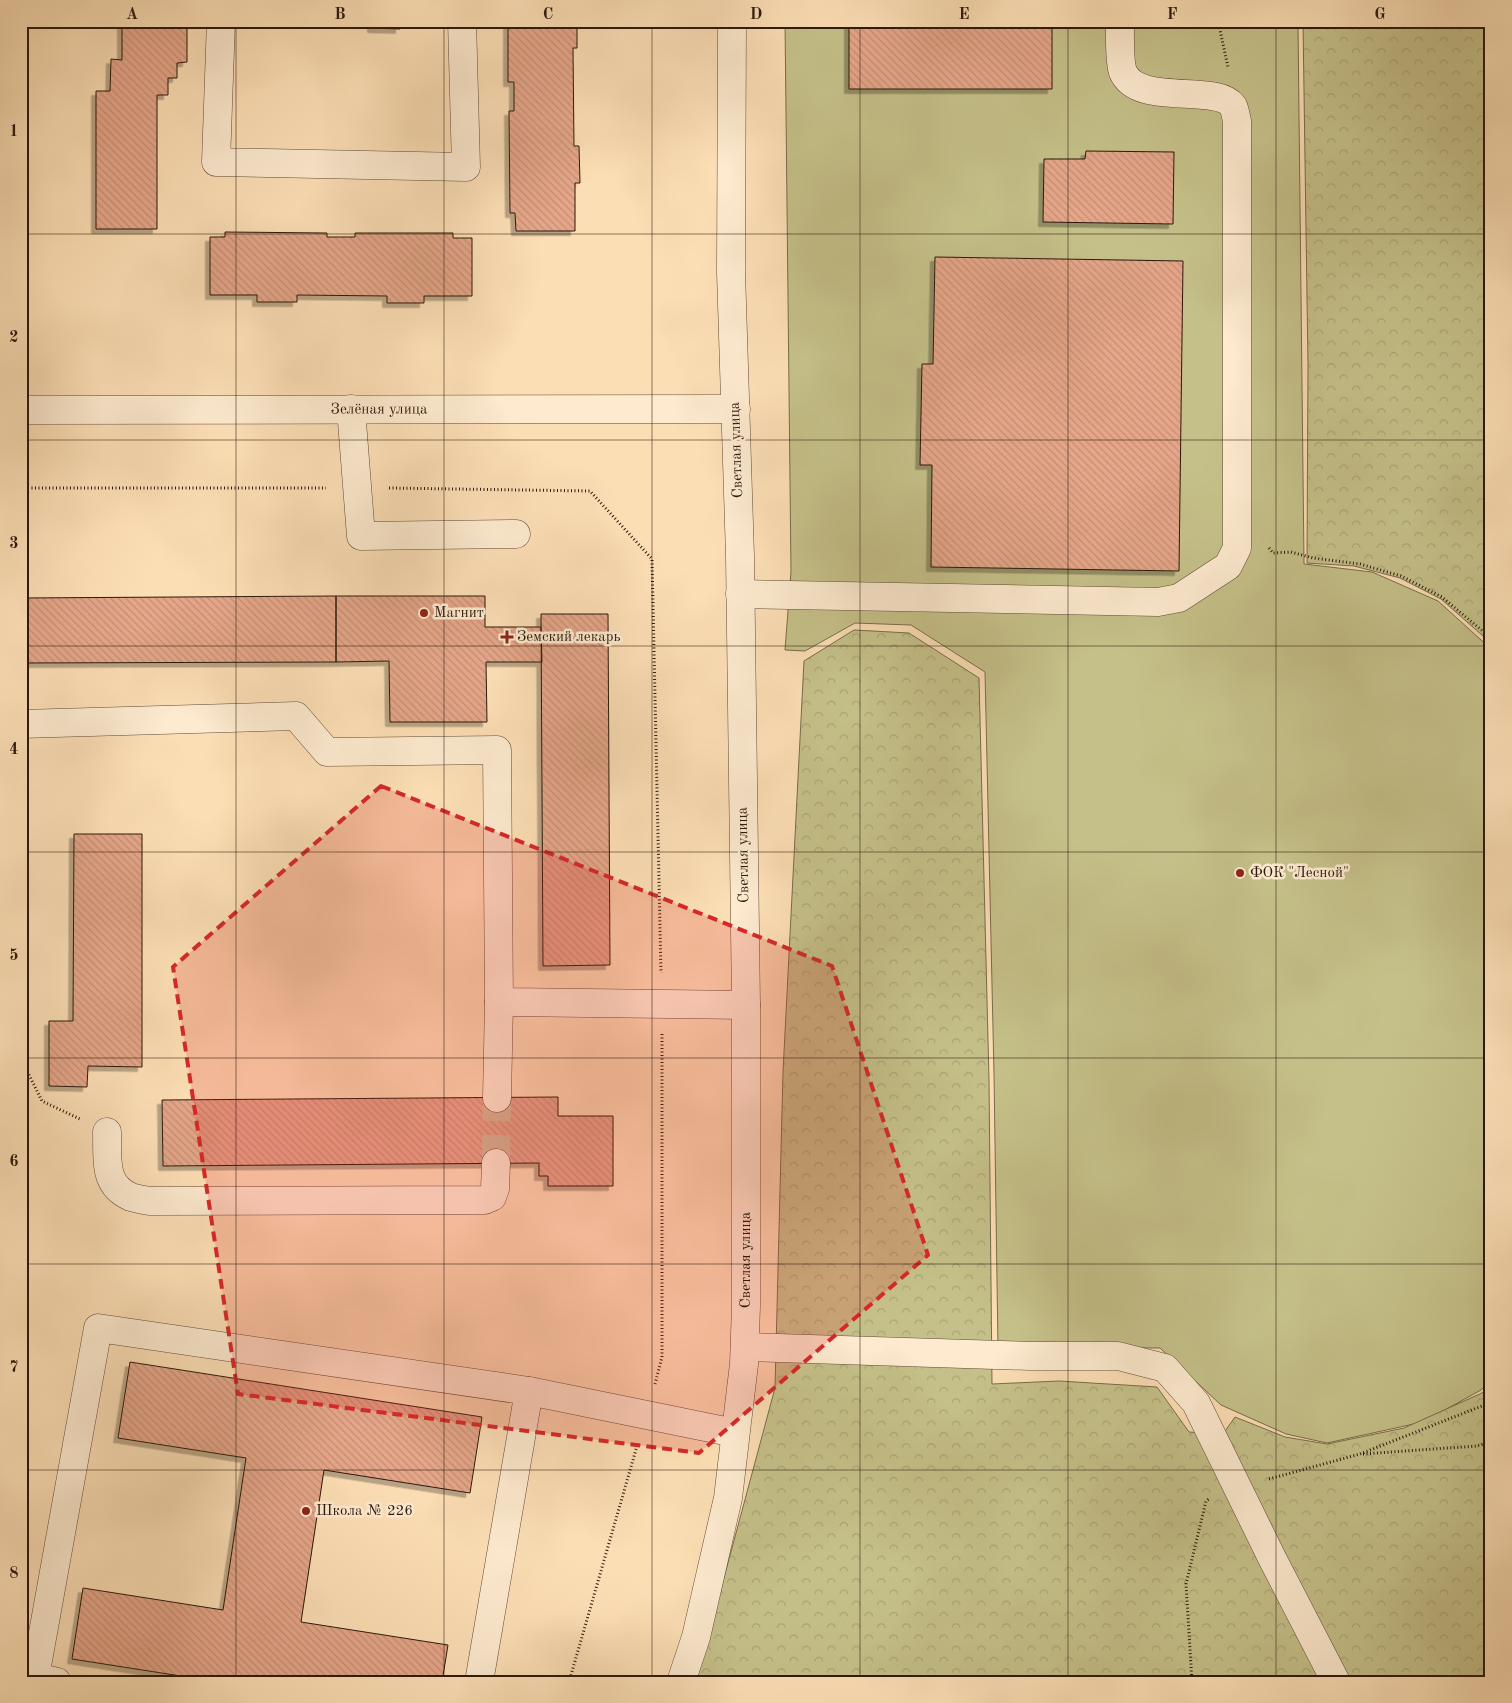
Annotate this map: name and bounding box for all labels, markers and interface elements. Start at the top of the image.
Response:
text: A [126,7,138,23]
text: B [334,7,346,23]
text: C [543,7,553,23]
text: D [750,7,762,23]
text: E [958,7,970,23]
text: F [1167,7,1178,23]
text: G [1374,7,1386,23]
text: 1 [9,124,19,140]
text: 2 [9,330,19,346]
street label: Светлая улица [728,401,746,498]
street label: Зелёная улица [331,402,428,417]
text: 3 [9,536,19,552]
place label: Магнит [434,606,484,621]
marker: Магнит [418,607,430,619]
place label: Земский лекарь [517,630,620,645]
marker: Земский лекарь [501,631,513,643]
text: 4 [9,742,19,758]
street label: Светлая улица [736,806,752,903]
place label: ФОК "Лесной" [1250,866,1349,881]
marker: ФОК "Лесной" [1234,867,1246,879]
text: 5 [9,948,19,964]
text: 6 [9,1154,19,1170]
street label: Светлая улица [739,1211,754,1308]
text: 7 [9,1360,19,1376]
place label: Школа № 226 [316,1504,413,1519]
marker: Школа № 226 [300,1505,312,1517]
text: 8 [9,1566,19,1582]

